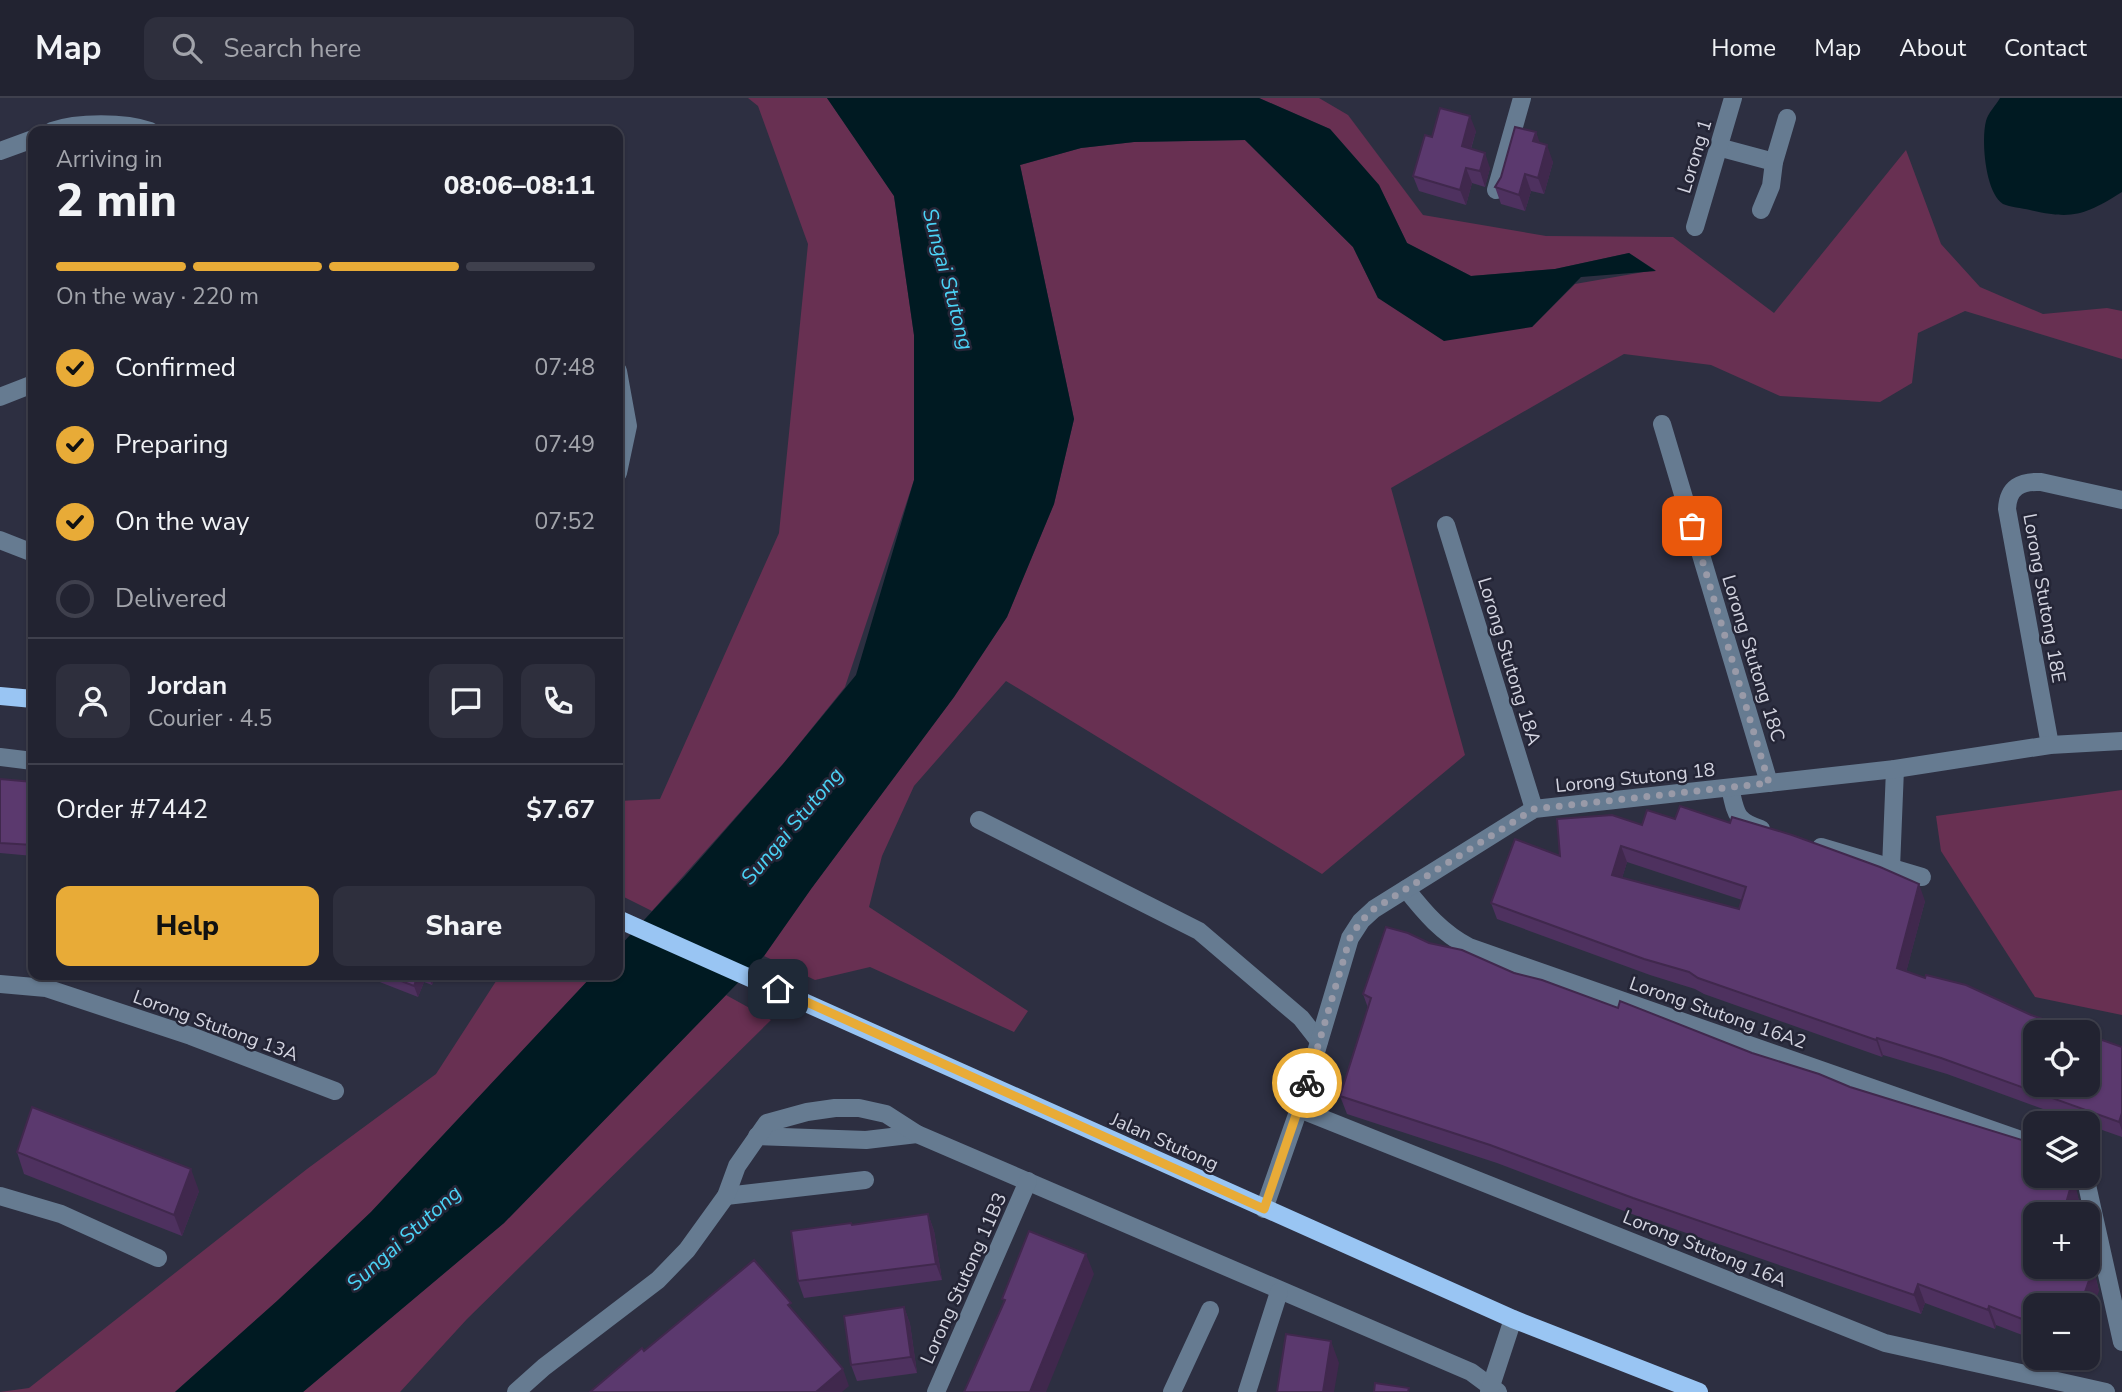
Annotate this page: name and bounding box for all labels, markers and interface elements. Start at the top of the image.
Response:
search box [144,17,634,80]
text: Map [35,26,102,71]
icon: search [168,29,206,67]
text: Search here [224,31,361,66]
text: Home [1711,32,1776,64]
text: Map [1814,32,1861,64]
text: About [1899,32,1966,64]
text: Contact [2004,32,2087,64]
street label: Lorong 1 [1671,116,1719,197]
text: Arriving in [56,144,163,175]
text: 08:06–08:11 [444,168,595,203]
text: 2 min [56,169,177,232]
water label: Sungai Stutong [916,205,980,353]
text: On the way · 220 m [56,281,259,312]
icon: check [56,349,94,387]
text: Confirmed [115,350,236,385]
text: 07:48 [535,352,595,383]
icon: check [56,426,94,464]
text: Preparing [115,427,228,462]
text: 07:49 [535,429,595,460]
pin [1662,496,1722,556]
icon: check [56,503,94,541]
text: On the way [115,504,249,539]
text: 07:52 [535,506,595,537]
icon: bag [1673,507,1711,545]
street label: Lorong Stutong 18E [2016,511,2072,685]
street label: Lorong Stutong 18C [1715,572,1791,745]
street label: Lorong Stutong 18A [1471,574,1547,749]
text: Delivered [115,581,227,616]
button: person [56,664,130,738]
button: chat [429,664,503,738]
button: phone [521,664,595,738]
text: Jordan [148,668,227,703]
text: Courier · 4.5 [148,703,272,734]
street label: Lorong Stutong 18 [1554,757,1716,799]
water label: Sungai Stutong [735,761,849,891]
text: Order #7442 [56,792,208,827]
text: $7.67 [526,792,595,827]
button: Help [56,886,319,966]
button: Share [333,886,595,966]
pin [748,959,808,1019]
icon: home [759,970,797,1008]
street label: Lorong Stutong 16A2 [1626,970,1810,1055]
street label: Lorong Stutong 13A [129,984,302,1068]
map controls [2023,1020,2100,1370]
button: locate [2023,1020,2100,1097]
courier [1272,1048,1342,1118]
icon: bike [1288,1064,1326,1102]
street label: Jalan Stutong [1106,1106,1223,1177]
button: layers [2023,1111,2100,1188]
water label: Sungai Stutong [341,1179,467,1297]
street label: Lorong Stutong 11B3 [914,1189,1013,1368]
button: + [2023,1202,2100,1279]
street label: Lorong Stutong 16A [1619,1204,1790,1294]
button: − [2023,1293,2100,1370]

